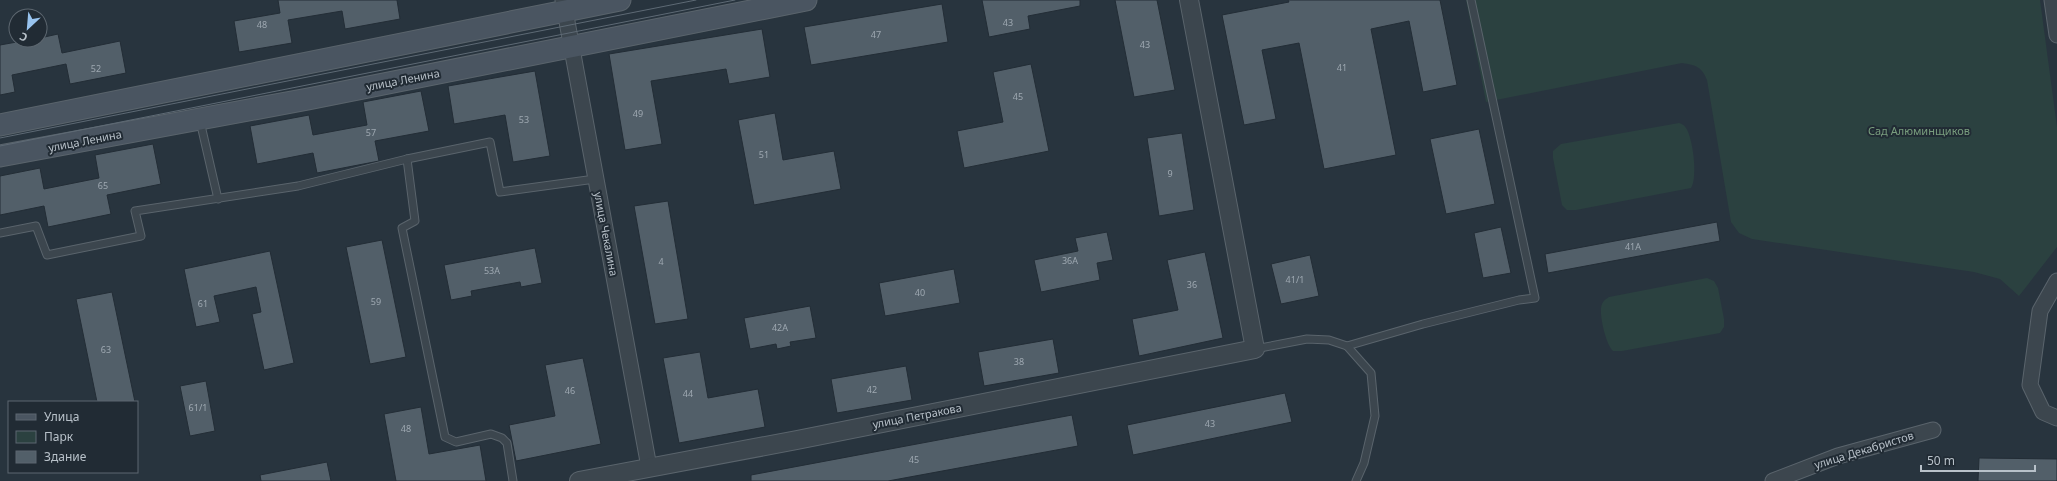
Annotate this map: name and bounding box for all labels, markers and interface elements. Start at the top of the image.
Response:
north arrow [8,8,48,48]
house number: 43 [1003,16,1013,29]
house number: 48 [257,18,267,31]
house number: 47 [871,28,881,41]
text: С [17,29,30,46]
house number: 43 [1140,38,1150,51]
house number: 41 [1337,61,1347,74]
house number: 52 [91,62,101,75]
street label: улица Ленина [365,65,441,94]
house number: 45 [1013,90,1023,103]
house number: 49 [633,107,643,120]
house number: 53 [519,113,529,126]
park label: Сад Алюминщиков [1868,123,1970,138]
street label: улица Ленина [47,126,123,155]
house number: 57 [366,126,376,139]
house number: 51 [759,148,769,161]
house number: 9 [1167,167,1173,180]
house number: 65 [98,179,108,192]
street label: улица Чекалина [591,191,622,277]
house number: 41А [1625,240,1641,253]
house number: 36А [1062,254,1078,267]
house number: 4 [658,255,664,268]
house number: 53А [484,264,500,277]
house number: 41/1 [1286,273,1304,286]
house number: 36 [1187,278,1197,291]
house number: 40 [915,286,925,299]
house number: 59 [371,295,381,308]
house number: 61 [198,297,208,310]
house number: 42А [772,321,788,334]
house number: 63 [101,343,111,356]
house number: 38 [1014,355,1024,368]
house number: 42 [867,383,877,396]
house number: 46 [565,384,575,397]
house number: 44 [683,387,693,400]
street label: улица Петракова [871,400,963,432]
legend [8,401,138,473]
house number: 61/1 [189,401,207,414]
text: Улица [44,408,79,425]
house number: 43 [1205,417,1215,430]
house number: 48 [401,422,411,435]
street label: улица Декабристов [1812,427,1915,472]
text: Парк [44,428,74,445]
scale bar [1921,447,2035,473]
text: Здание [44,448,87,465]
text: 50 m [1927,452,1955,469]
house number: 45 [909,453,919,466]

